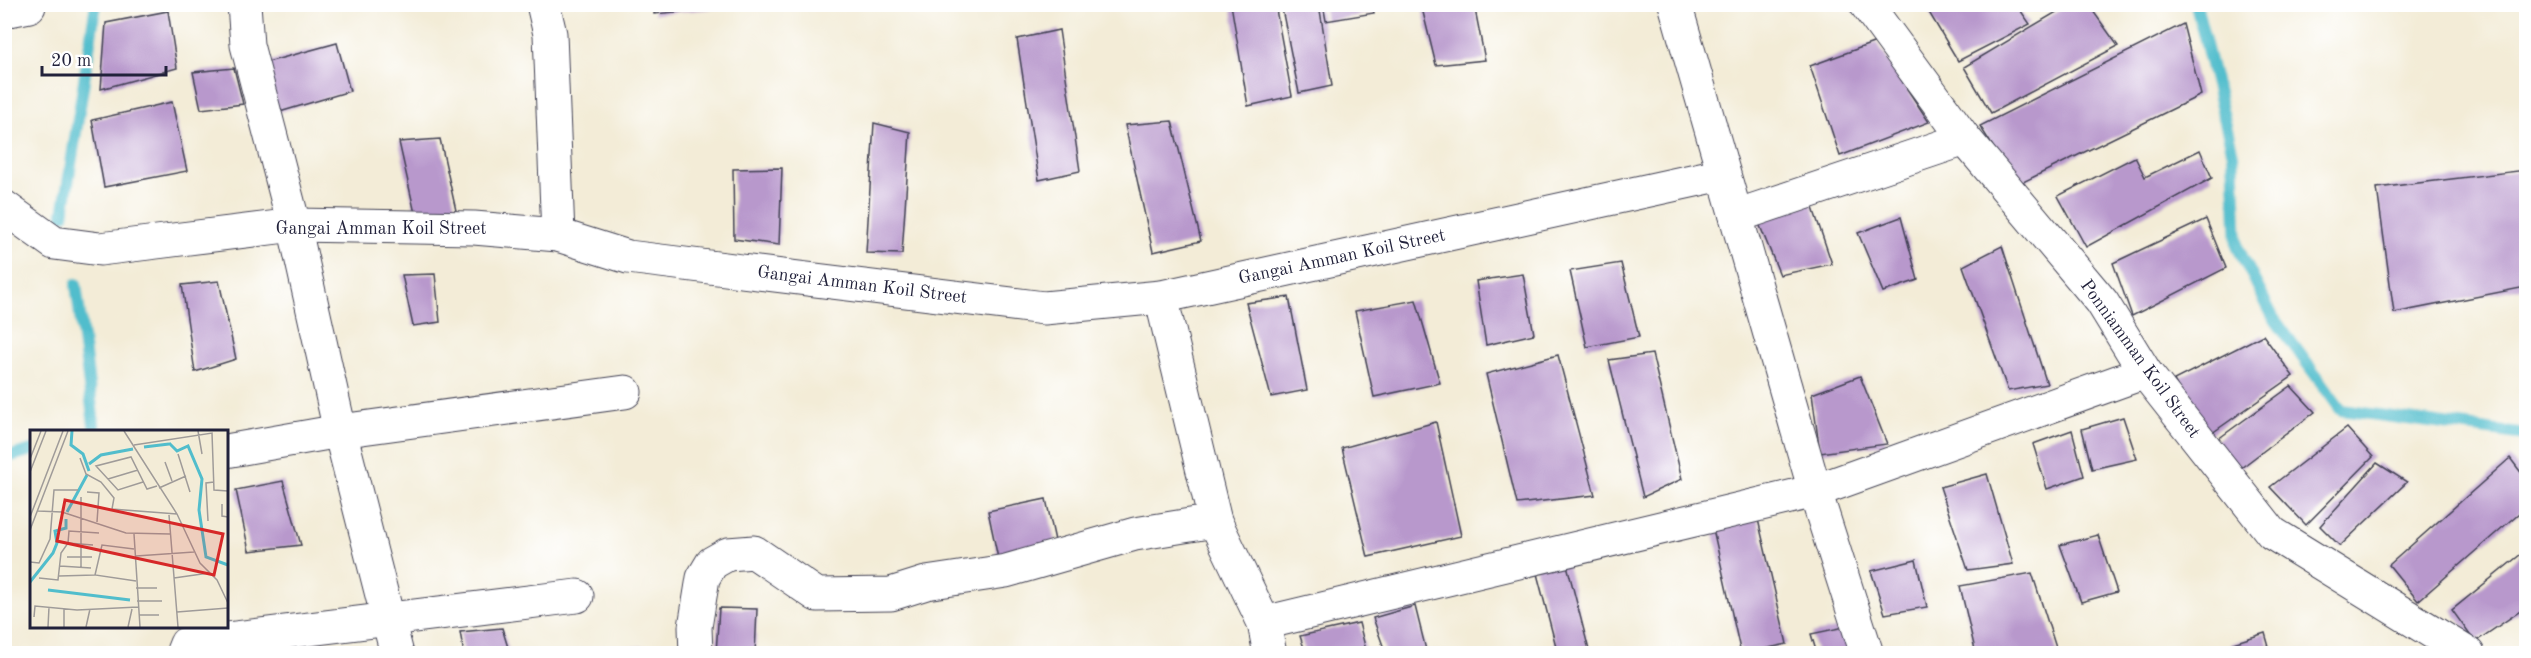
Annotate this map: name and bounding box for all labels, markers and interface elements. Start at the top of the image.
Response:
scale bar [42,39,166,77]
text: 20 m [51,52,91,70]
street label: Gangai Amman Koil Street [275,220,487,238]
street label: Gangai Amman Koil Street [1237,226,1447,288]
street label: Gangai Amman Koil Street [756,263,968,307]
street label: Ponniamman Koil Street [2077,277,2203,441]
inset map [30,430,228,628]

